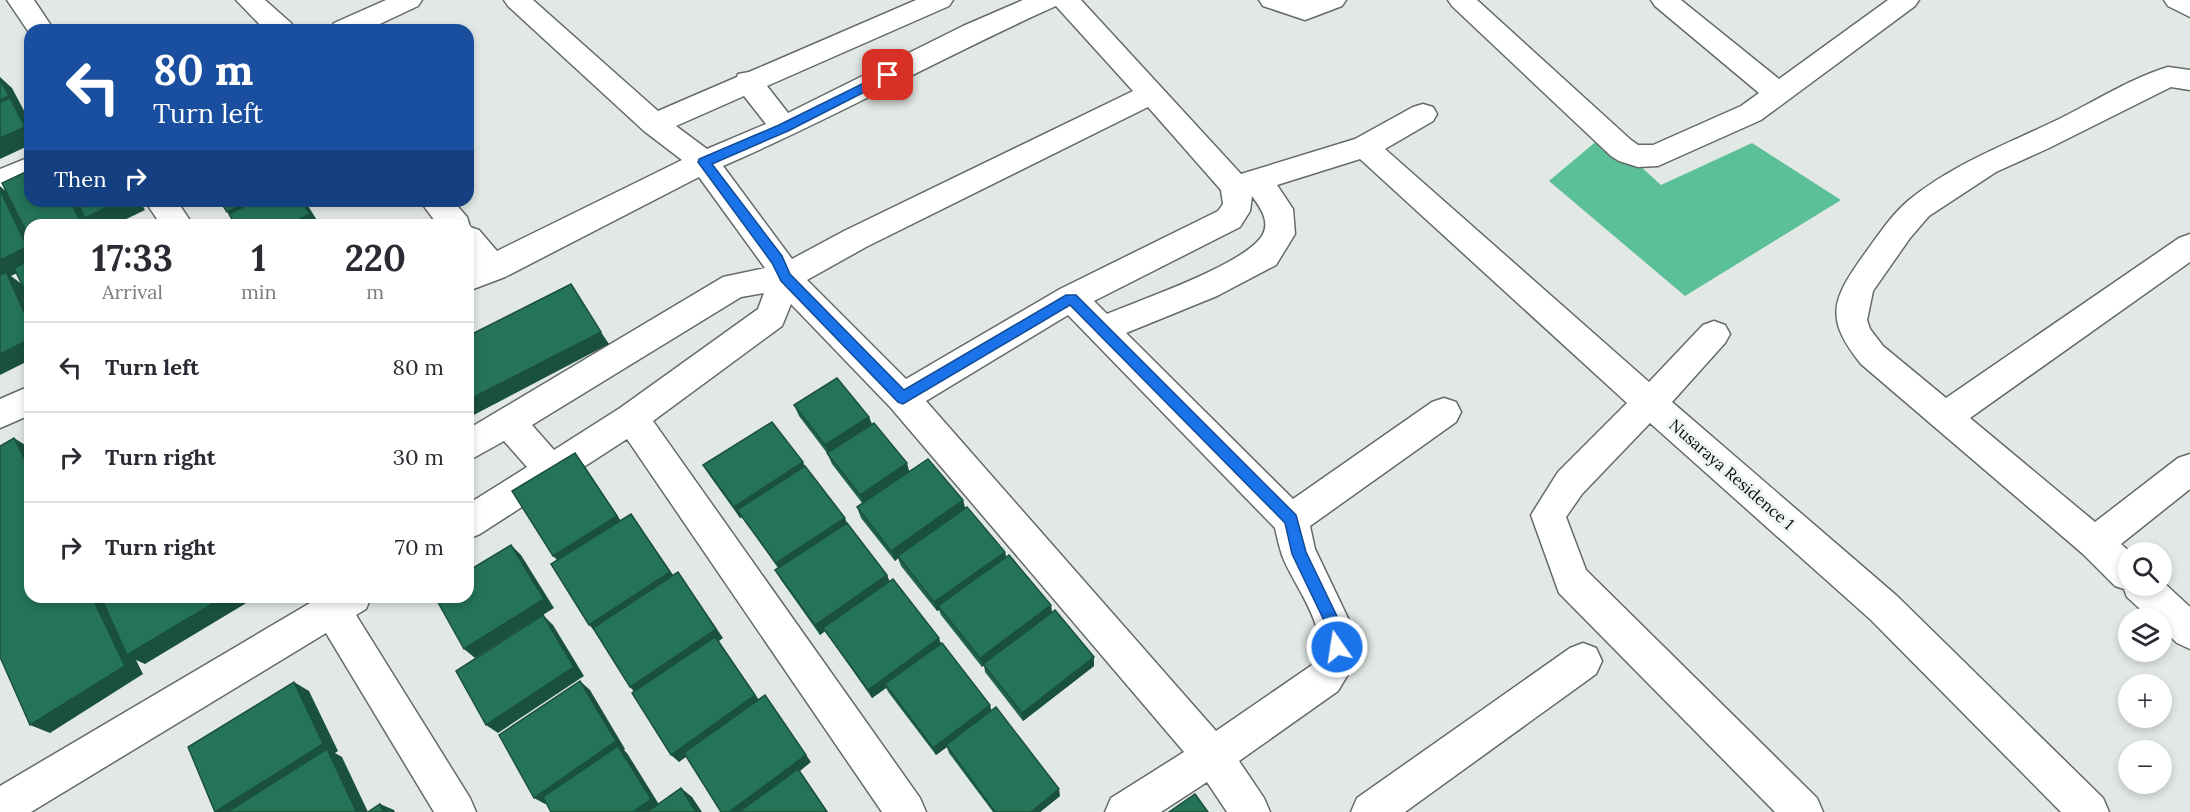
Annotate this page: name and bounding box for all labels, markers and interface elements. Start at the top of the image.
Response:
text: 80 m [153,43,253,97]
icon: left [54,48,132,126]
pin [862,49,913,100]
icon: arrive [871,58,904,91]
text: Turn left [153,96,263,130]
icon: right [119,162,152,195]
text: Then [54,165,107,193]
text: 17:33 [92,235,173,281]
text: 1 [251,235,266,281]
text: 220 [345,235,406,281]
text: Arrival [102,279,163,304]
text: min [241,279,277,304]
text: m [366,279,384,304]
icon: left [54,351,87,384]
text: Turn left [105,353,199,381]
text: 80 m [393,353,444,381]
street label: Nusaraya Residence 1 [1665,414,1799,534]
icon: right [54,441,87,474]
text: Turn right [105,443,216,471]
text: 30 m [393,443,444,471]
icon: right [54,531,87,564]
text: Turn right [105,533,216,561]
text: 70 m [395,533,444,561]
map controls [2118,542,2172,794]
button: search [2118,542,2172,596]
button: layers [2118,608,2172,662]
position arrow [1305,615,1369,679]
button: + [2118,674,2172,728]
button: − [2118,740,2172,794]

